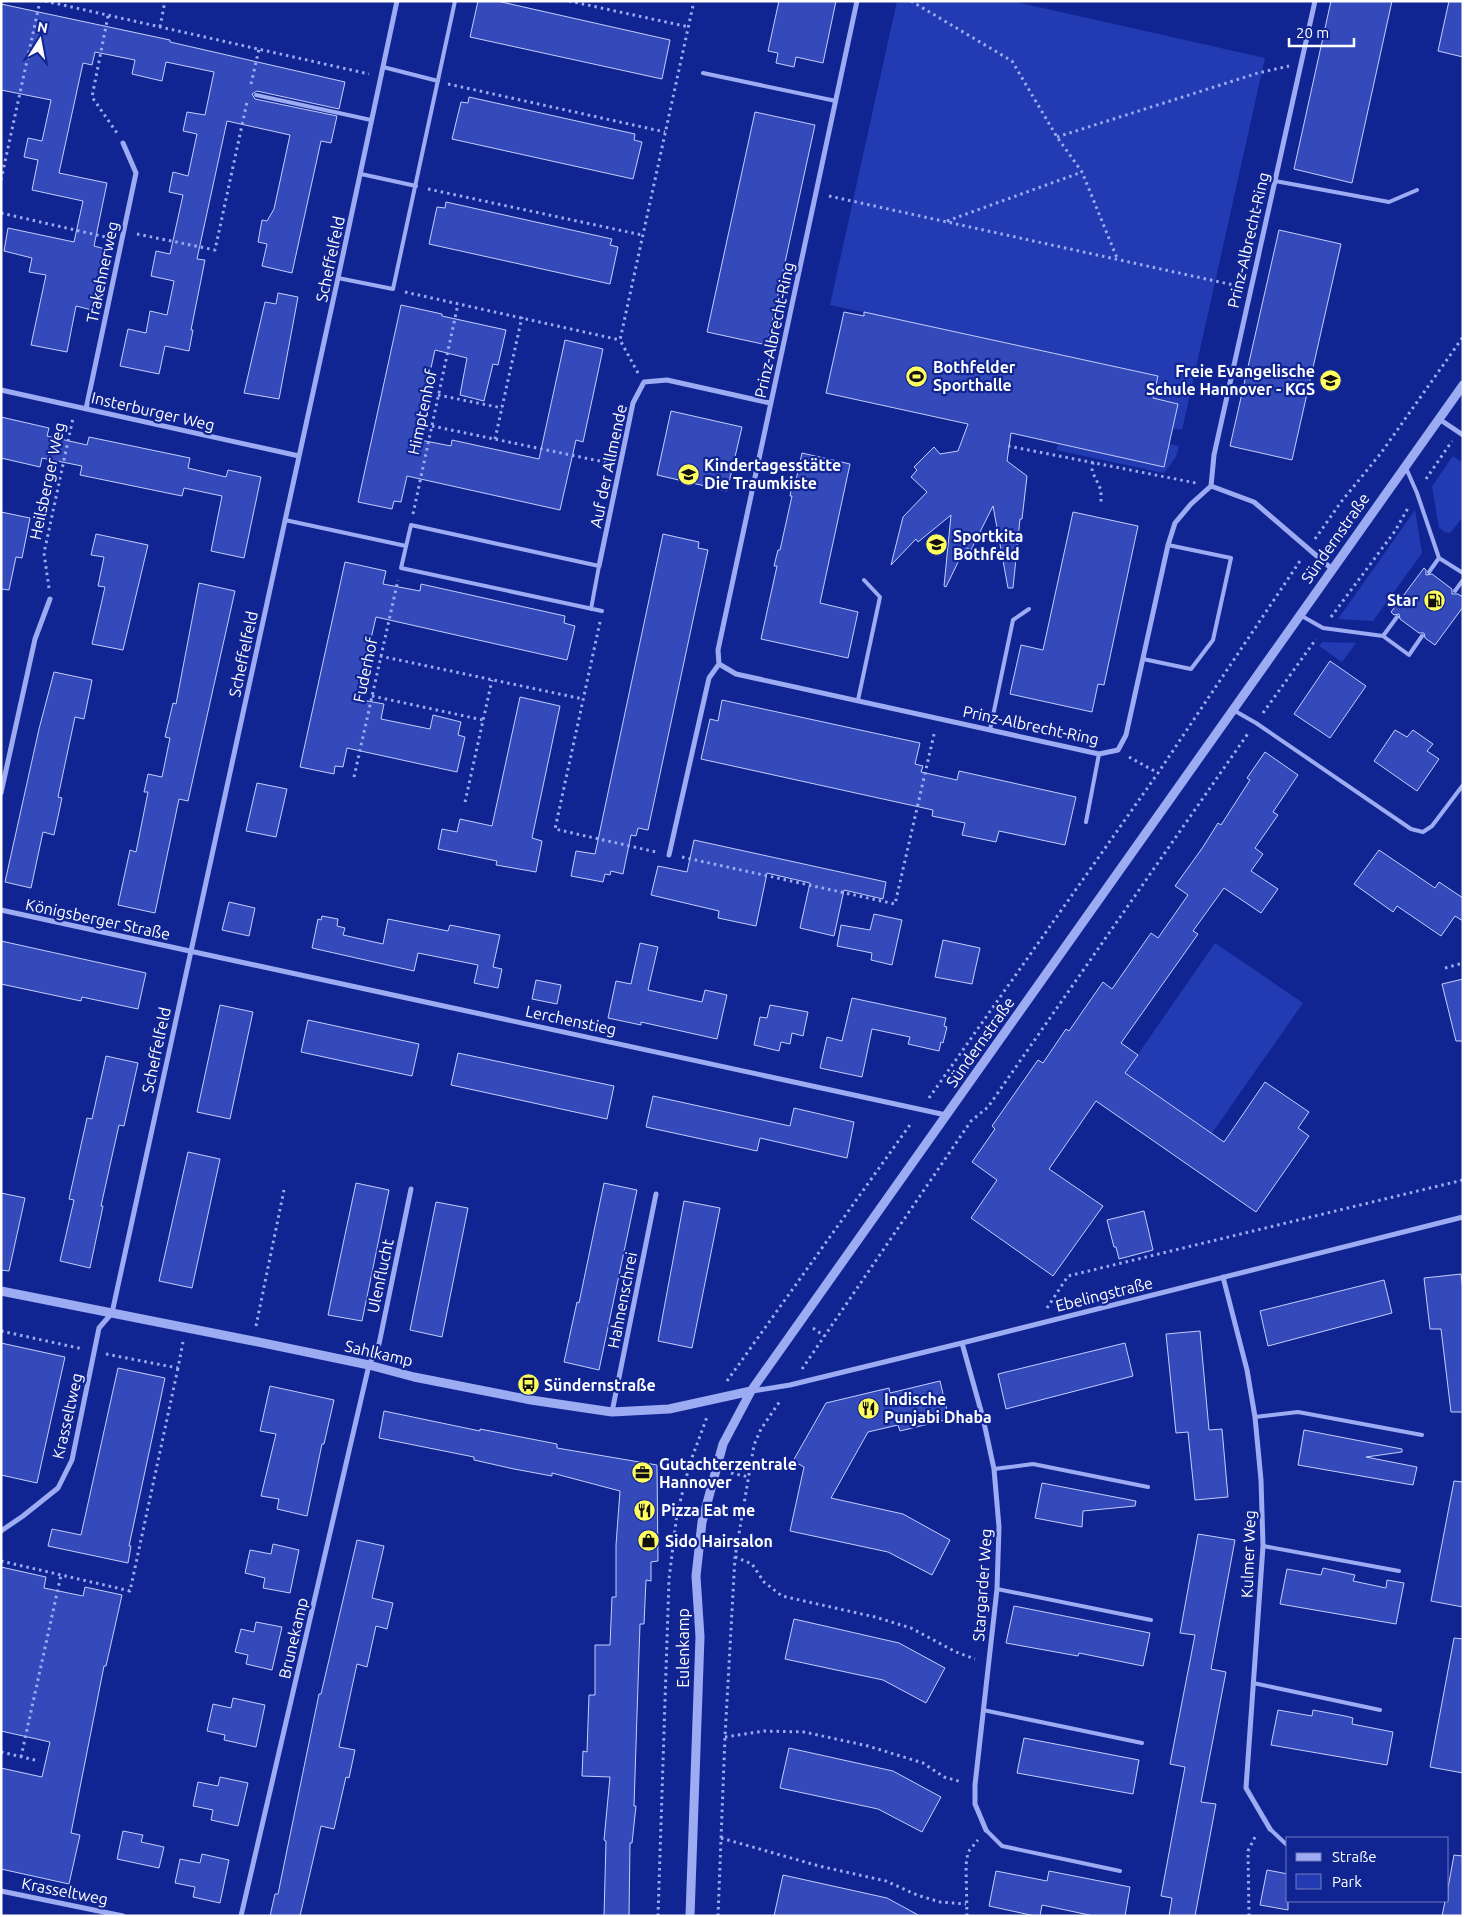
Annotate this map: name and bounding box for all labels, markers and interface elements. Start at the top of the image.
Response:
north arrow [15,15,65,65]
scale bar [1289,15,1354,47]
text: N [36,18,49,36]
text: 20 m [1296,24,1329,41]
street label: Prinz-Albrecht-Ring [1224,170,1272,310]
street label: Scheffelfeld [312,214,348,304]
street label: Trakehnerweg [82,220,122,324]
street label: Prinz-Albrecht-Ring [751,260,797,400]
place label: Bothfelder Sporthalle [933,358,1016,394]
place label: Freie Evangelische Schule Hannover - KGS [1146,362,1315,398]
sports icon: Bothfelder Sporthalle [905,364,929,388]
street label: Himptenhof [404,367,440,456]
school or university icon: Freie Evangelische Schule Hannover - KGS [1319,368,1343,392]
street label: Insterburger Weg [89,388,217,434]
street label: Auf der Allmende [586,403,630,529]
street label: Heilsberger Weg [26,421,68,541]
place label: Kindertagesstätte Die Traumkiste [704,456,841,492]
school or university icon: Kindertagesstätte Die Traumkiste [676,462,700,486]
street label: Sündernstraße [1297,489,1373,587]
place label: Sportkita Bothfeld [953,527,1024,563]
school or university icon: Sportkita Bothfeld [925,533,949,557]
fuel station icon: Star [1422,588,1446,612]
place label: Star [1387,591,1418,609]
street label: Scheffelfeld [225,609,261,699]
street label: Fuderhof [349,635,381,704]
street label: Prinz-Albrecht-Ring [961,702,1101,748]
street label: Königsberger Straße [24,895,172,943]
street label: Sündernstraße [942,993,1018,1091]
street label: Lerchenstieg [524,1002,618,1038]
street label: Scheffelfeld [138,1005,174,1095]
street label: Ulenflucht [363,1237,397,1315]
street label: Hahnenschrei [604,1250,640,1350]
street label: Ebelingstraße [1054,1273,1154,1315]
street label: Sahlkamp [343,1336,415,1370]
street label: Krasseltweg [48,1371,86,1461]
bus stop icon: Sündernstraße [516,1373,540,1397]
place label: Sündernstraße [544,1376,656,1394]
place label: Indische Punjabi Dhaba [884,1390,992,1426]
restaurant icon: Indische Punjabi Dhaba [856,1396,880,1420]
place label: Gutachterzentrale Hannover [659,1455,797,1491]
office icon: Gutachterzentrale Hannover [631,1461,655,1485]
restaurant icon: Pizza Eat me [633,1498,657,1522]
place label: Pizza Eat me [661,1501,755,1519]
street label: Kulmer Weg [1237,1510,1259,1598]
street label: Stargarder Weg [969,1528,995,1642]
shop icon: Sido Hairsalon [637,1529,661,1553]
place label: Sido Hairsalon [665,1532,773,1550]
street label: Brunekamp [275,1596,311,1680]
street label: Eulenkamp [674,1608,692,1688]
legend [1286,1837,1449,1902]
text: Straße [1332,1848,1376,1865]
text: Park [1332,1873,1362,1890]
street label: Krasseltweg [20,1874,110,1908]

